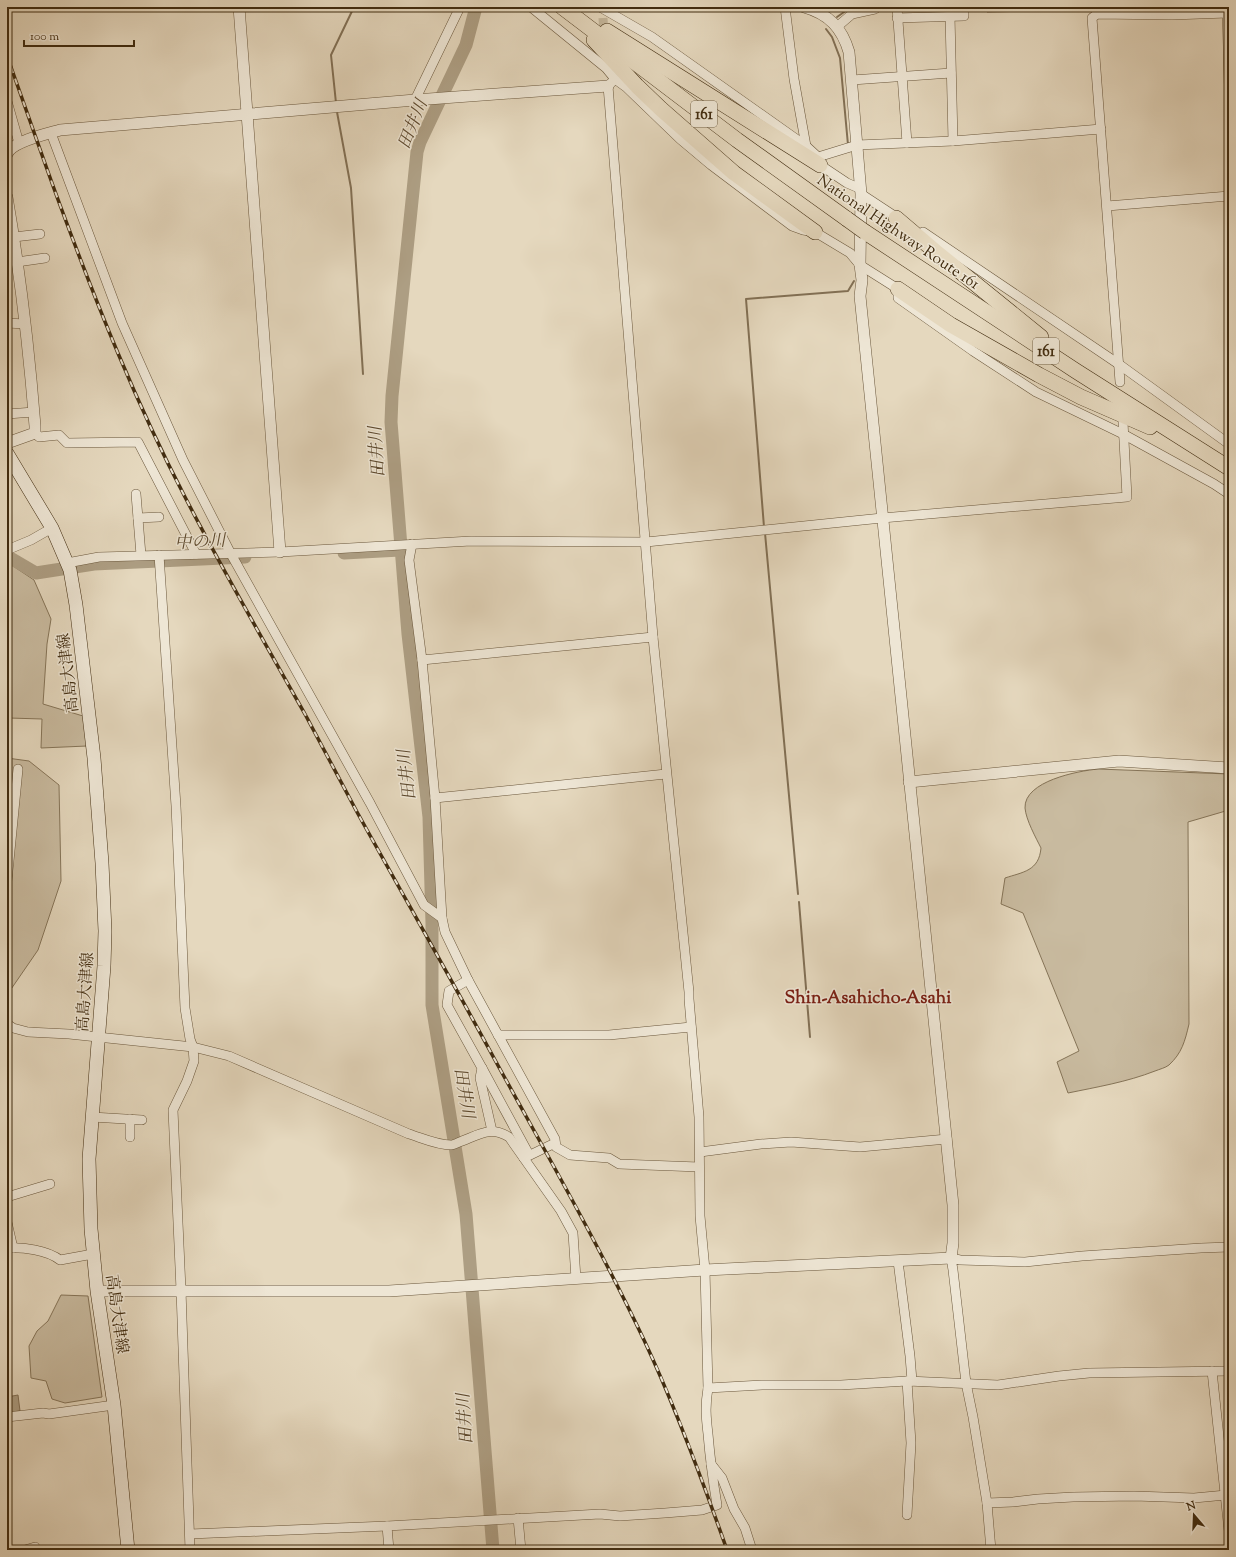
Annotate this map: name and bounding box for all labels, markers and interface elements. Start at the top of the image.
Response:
scale bar [24,22,134,48]
text: 100 m [30,28,59,46]
water label: 田井川 [393,95,435,153]
road number: 161 [691,101,717,127]
street label: National Highway Route 161 [812,170,984,297]
road number: 161 [1033,338,1059,364]
water label: 田井川 [364,424,392,478]
water label: 中の川 [174,530,228,556]
street label: 高島大津線 [53,632,86,714]
water label: 田井川 [393,746,423,802]
street label: 高島大津線 [72,951,101,1033]
district label: Shin-Asahicho-Asahi [785,986,952,1012]
water label: 田井川 [447,1066,479,1122]
street label: 高島大津線 [99,1273,132,1356]
water label: 田井川 [452,1391,480,1445]
north arrow [1174,1495,1214,1535]
text: N [1183,1497,1198,1516]

